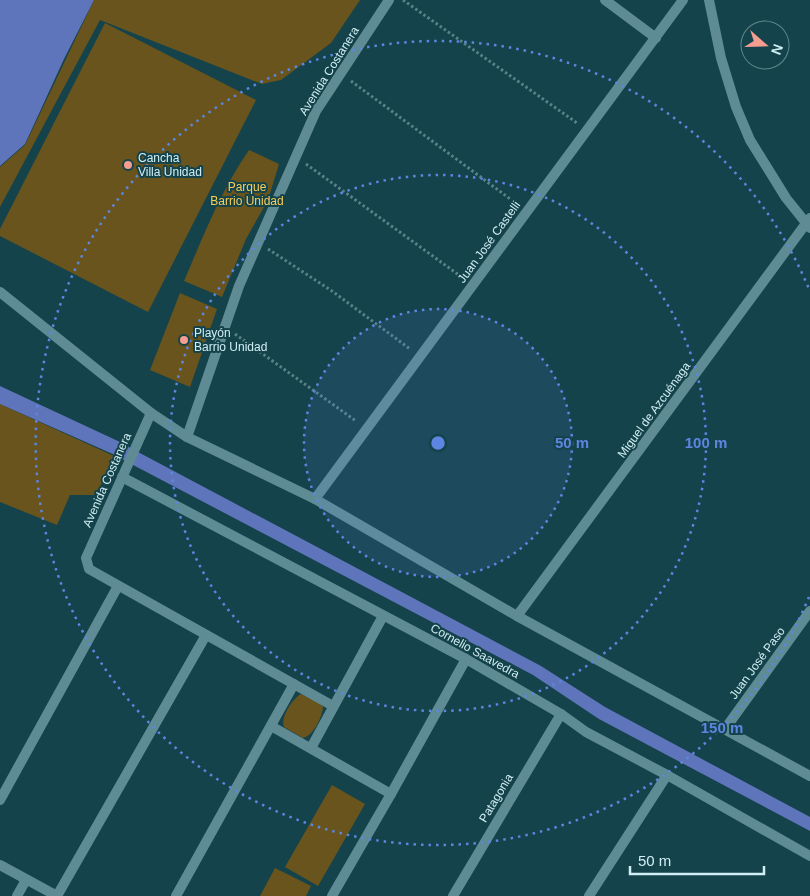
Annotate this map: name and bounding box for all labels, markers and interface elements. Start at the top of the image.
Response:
north arrow [740,20,790,70]
street label: Avenida Costanera [296,24,362,118]
text: N [768,42,786,57]
place label: Cancha Villa Unidad [138,151,202,179]
marker: Cancha Villa Unidad [122,159,134,171]
park label: Parque Barrio Unidad [210,180,284,208]
street label: Juan José Castelli [455,198,523,286]
place label: Playón Barrio Unidad [194,326,267,354]
marker: Playón Barrio Unidad [178,334,190,346]
street label: Miguel de Azcuénaga [615,359,694,461]
street label: Avenida Costanera [80,430,134,529]
centre of rings [429,434,447,452]
text: 50 m [555,434,589,451]
text: 100 m [685,434,727,451]
street label: Cornelio Saavedra [428,621,522,681]
street label: Juan José Paso [726,624,788,702]
text: 150 m [701,719,743,736]
street label: Patagonia [476,771,516,825]
scale bar [630,844,764,876]
text: 50 m [638,852,671,869]

